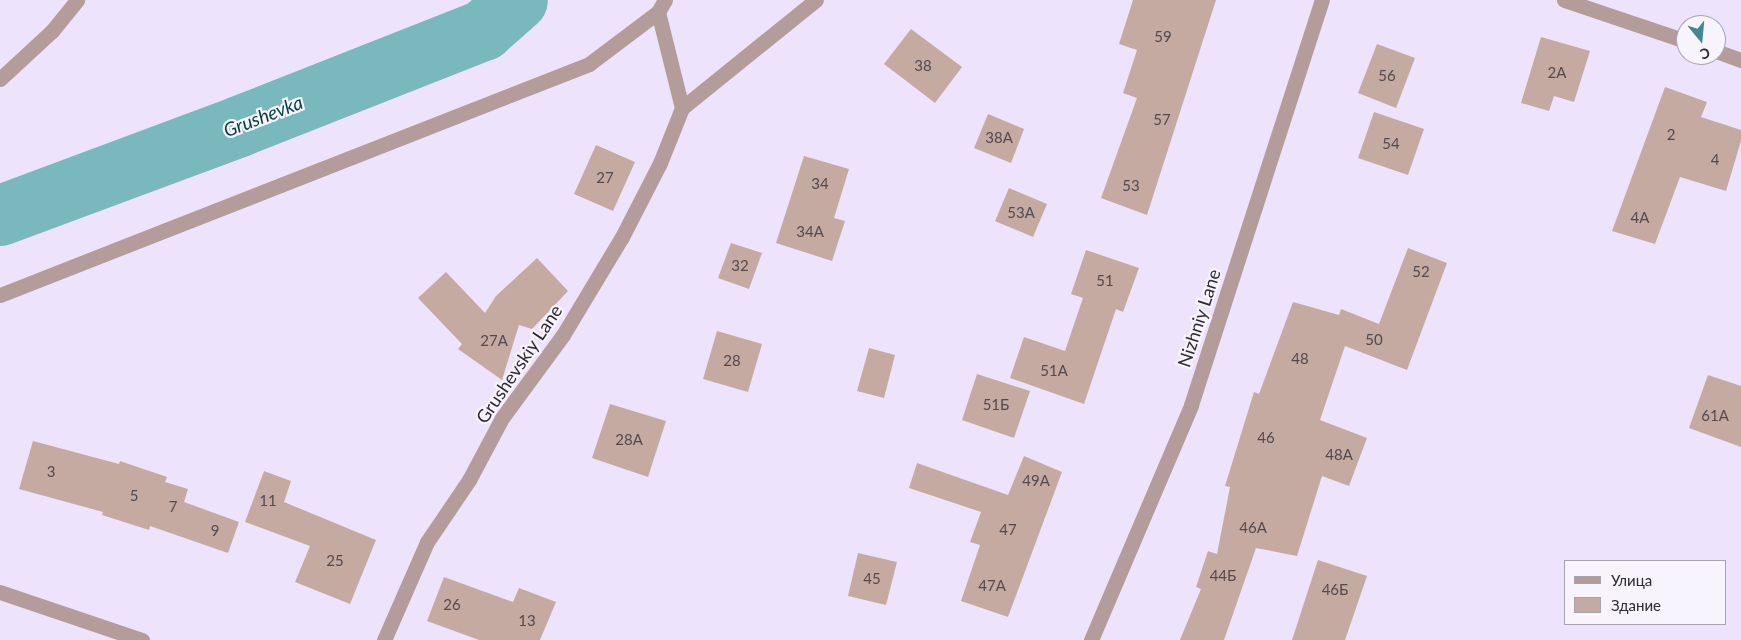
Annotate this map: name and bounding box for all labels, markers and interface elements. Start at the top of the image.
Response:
north arrow [1676,15,1726,65]
house number: 59 [1154,28,1172,46]
text: С [1698,44,1712,63]
house number: 38 [914,57,932,75]
house number: 2А [1548,64,1566,82]
house number: 56 [1378,67,1396,85]
water label: Grushevka [220,90,306,142]
house number: 57 [1153,111,1171,129]
house number: 2 [1667,126,1675,144]
house number: 38А [985,129,1013,147]
house number: 54 [1382,135,1400,153]
house number: 4 [1711,151,1719,169]
house number: 27 [596,169,614,187]
house number: 34 [811,175,829,193]
house number: 53 [1122,177,1140,195]
house number: 53А [1007,204,1035,222]
house number: 4А [1631,209,1649,227]
house number: 34А [796,223,824,241]
house number: 32 [731,257,749,275]
house number: 52 [1412,263,1430,281]
street label: Nizhniy Lane [1173,266,1225,370]
house number: 51 [1096,272,1114,290]
street label: Grushevskiy Lane [471,300,567,428]
house number: 50 [1365,331,1383,349]
house number: 27А [480,332,508,350]
house number: 48 [1291,350,1309,368]
house number: 28 [723,352,741,370]
house number: 51А [1040,362,1068,380]
house number: 51Б [983,396,1009,414]
house number: 61А [1701,407,1729,425]
house number: 46 [1257,429,1275,447]
house number: 28А [615,431,643,449]
house number: 48А [1325,446,1353,464]
house number: 3 [47,463,55,481]
house number: 49А [1022,472,1050,490]
house number: 5 [130,487,138,505]
house number: 11 [259,492,277,510]
house number: 7 [169,498,177,516]
house number: 46А [1239,519,1267,537]
house number: 47 [999,521,1017,539]
house number: 9 [211,522,219,540]
house number: 25 [326,552,344,570]
legend [1564,560,1726,625]
house number: 44Б [1210,567,1236,585]
house number: 45 [863,570,881,588]
text: Улица [1611,571,1652,589]
house number: 47А [978,577,1006,595]
house number: 46Б [1322,581,1348,599]
house number: 26 [443,596,461,614]
text: Здание [1611,596,1661,614]
house number: 13 [518,612,536,630]

